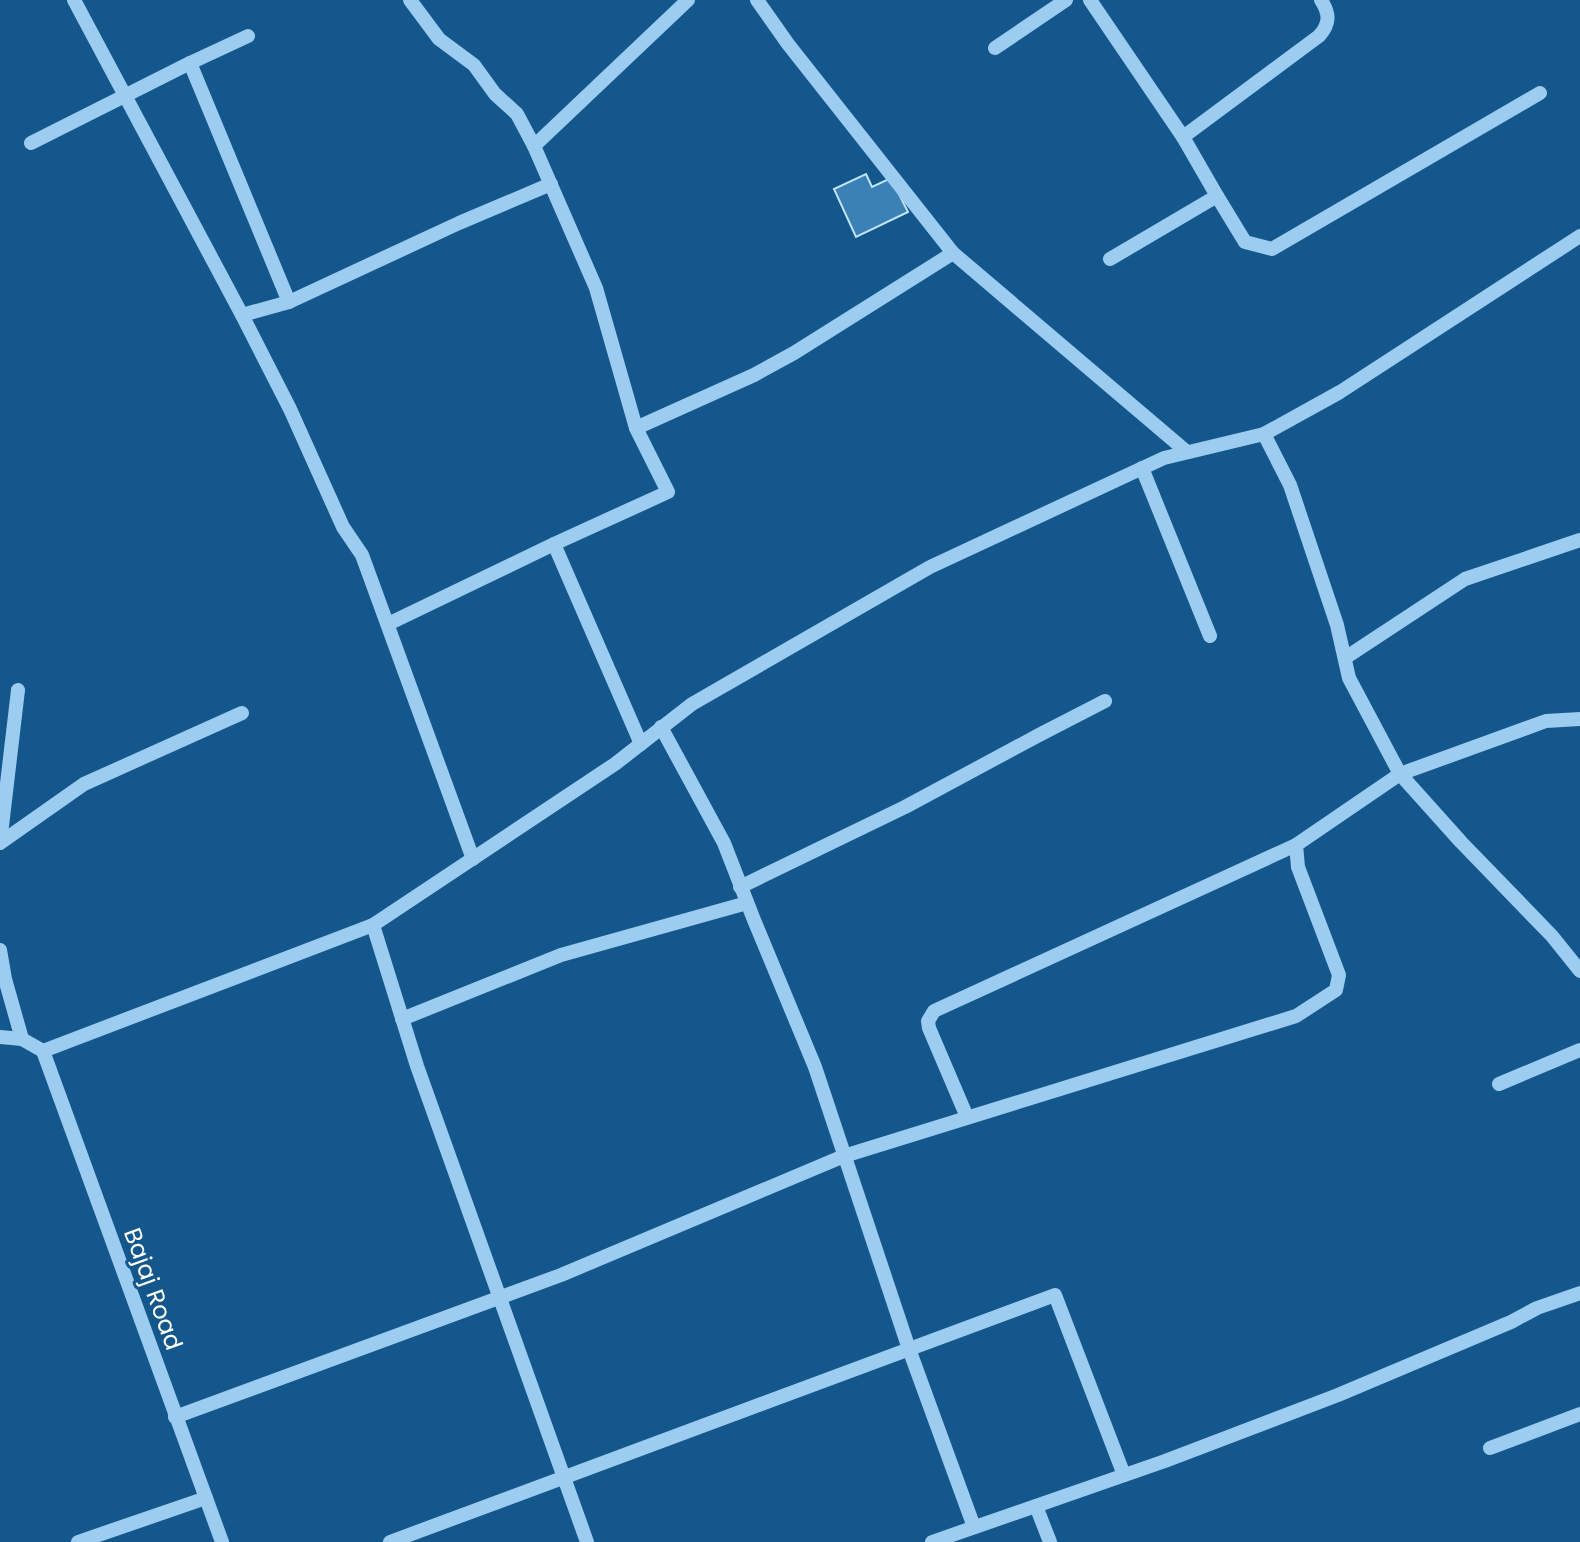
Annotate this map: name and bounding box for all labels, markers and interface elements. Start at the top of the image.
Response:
street label: Bajaj Road [116,1223,191,1355]

